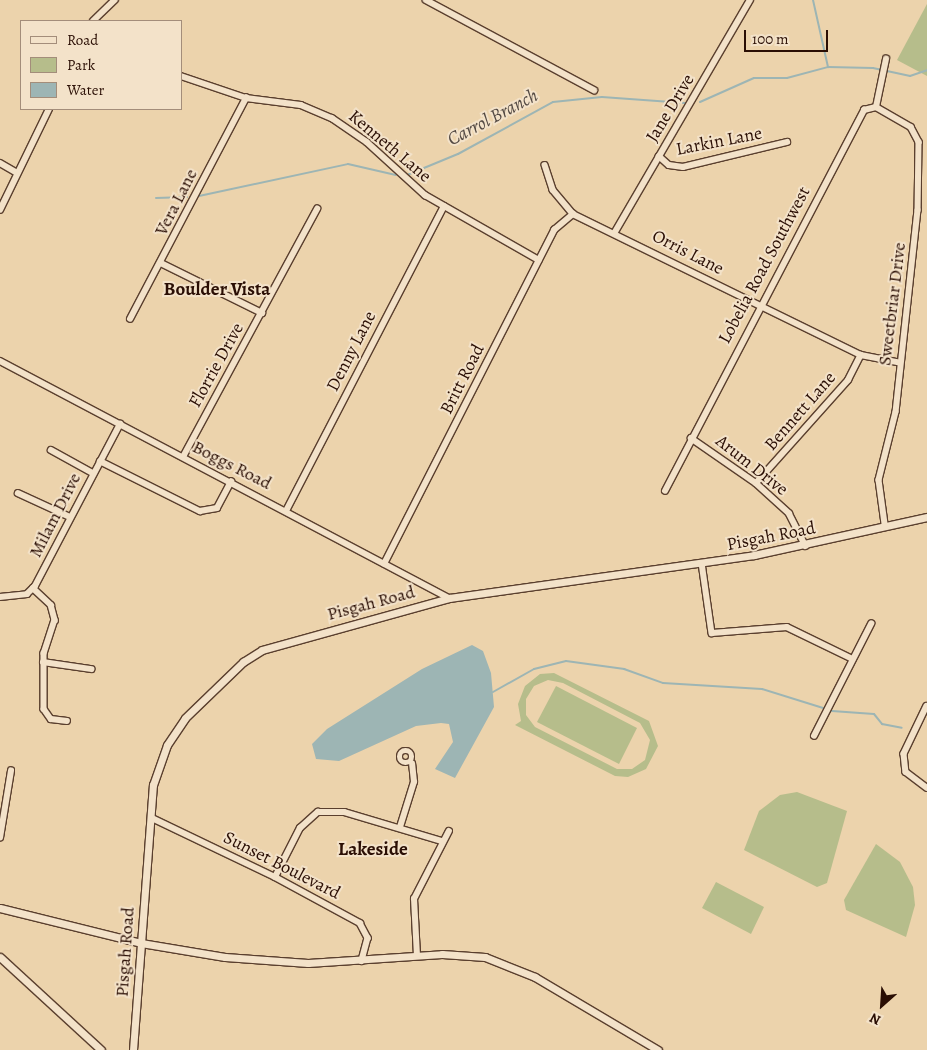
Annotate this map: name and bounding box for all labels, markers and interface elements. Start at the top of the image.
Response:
legend [20,20,182,110]
scale bar [747,20,831,52]
text: 100 m [752,29,789,49]
text: Road [67,30,98,50]
text: Park [67,55,95,75]
street label: Jane Drive [641,70,699,146]
text: Water [67,80,104,100]
water label: Carrol Branch [444,85,542,151]
street label: Kenneth Lane [344,105,436,187]
street label: Larkin Lane [674,122,764,160]
street label: Vera Lane [150,165,202,239]
street label: Lobelia Road Southwest [714,183,814,347]
street label: Orris Lane [649,225,727,279]
street label: Sweetbriar Drive [874,241,910,367]
district label: Boulder Vista [164,279,270,301]
street label: Denny Lane [322,307,380,395]
street label: Florrie Drive [184,319,248,411]
street label: Britt Road [435,340,489,418]
street label: Bennett Lane [760,367,840,455]
street label: Arum Drive [712,430,792,500]
street label: Boggs Road [189,436,275,494]
street label: Milam Drive [25,469,85,561]
street label: Pisgah Road [725,517,817,555]
street label: Pisgah Road [325,581,417,625]
street label: Sunset Boulevard [220,826,344,904]
district label: Lakeside [338,839,408,861]
street label: Pisgah Road [111,906,139,998]
north arrow [857,980,907,1030]
text: N [866,1008,884,1030]

